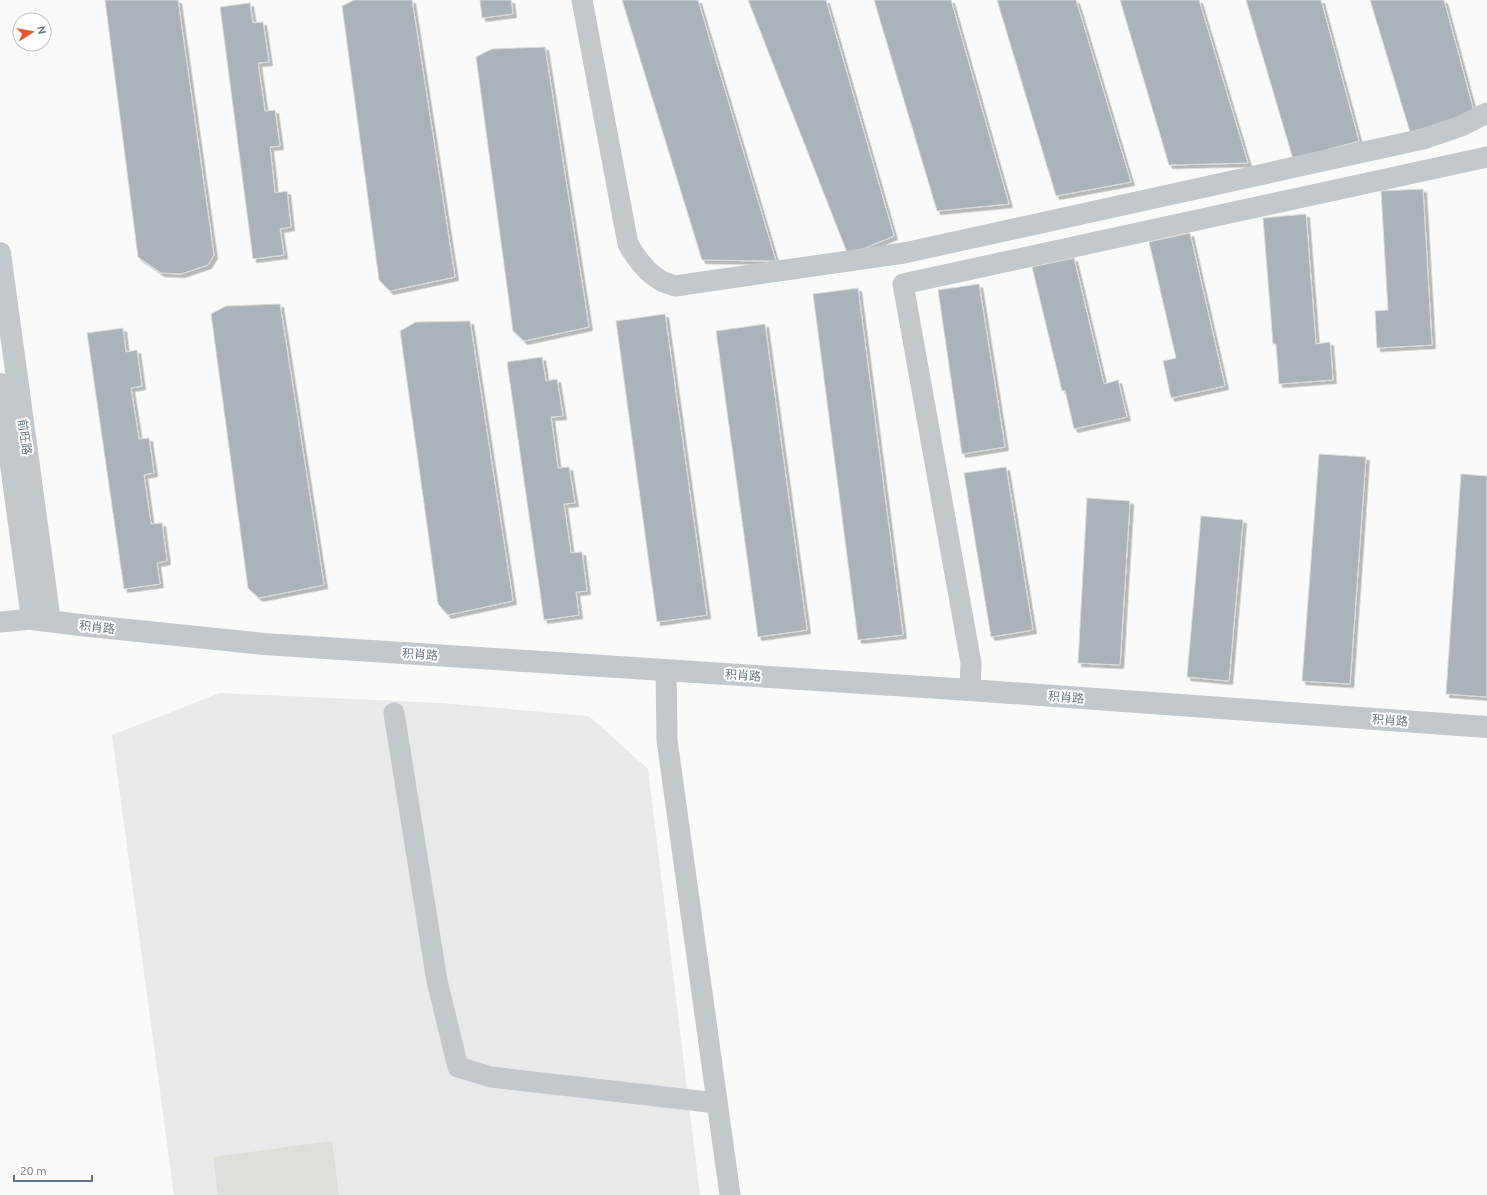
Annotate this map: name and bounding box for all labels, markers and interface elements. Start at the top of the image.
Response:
north arrow [12,12,52,52]
text: N [35,25,48,35]
street label: 前旺路 [16,418,34,456]
street label: 积肖路 [78,619,116,635]
street label: 积肖路 [402,646,438,662]
street label: 积肖路 [725,667,761,683]
street label: 积肖路 [1048,689,1084,705]
street label: 积肖路 [1372,712,1408,728]
scale bar [14,1157,92,1183]
text: 20 m [20,1164,47,1177]

